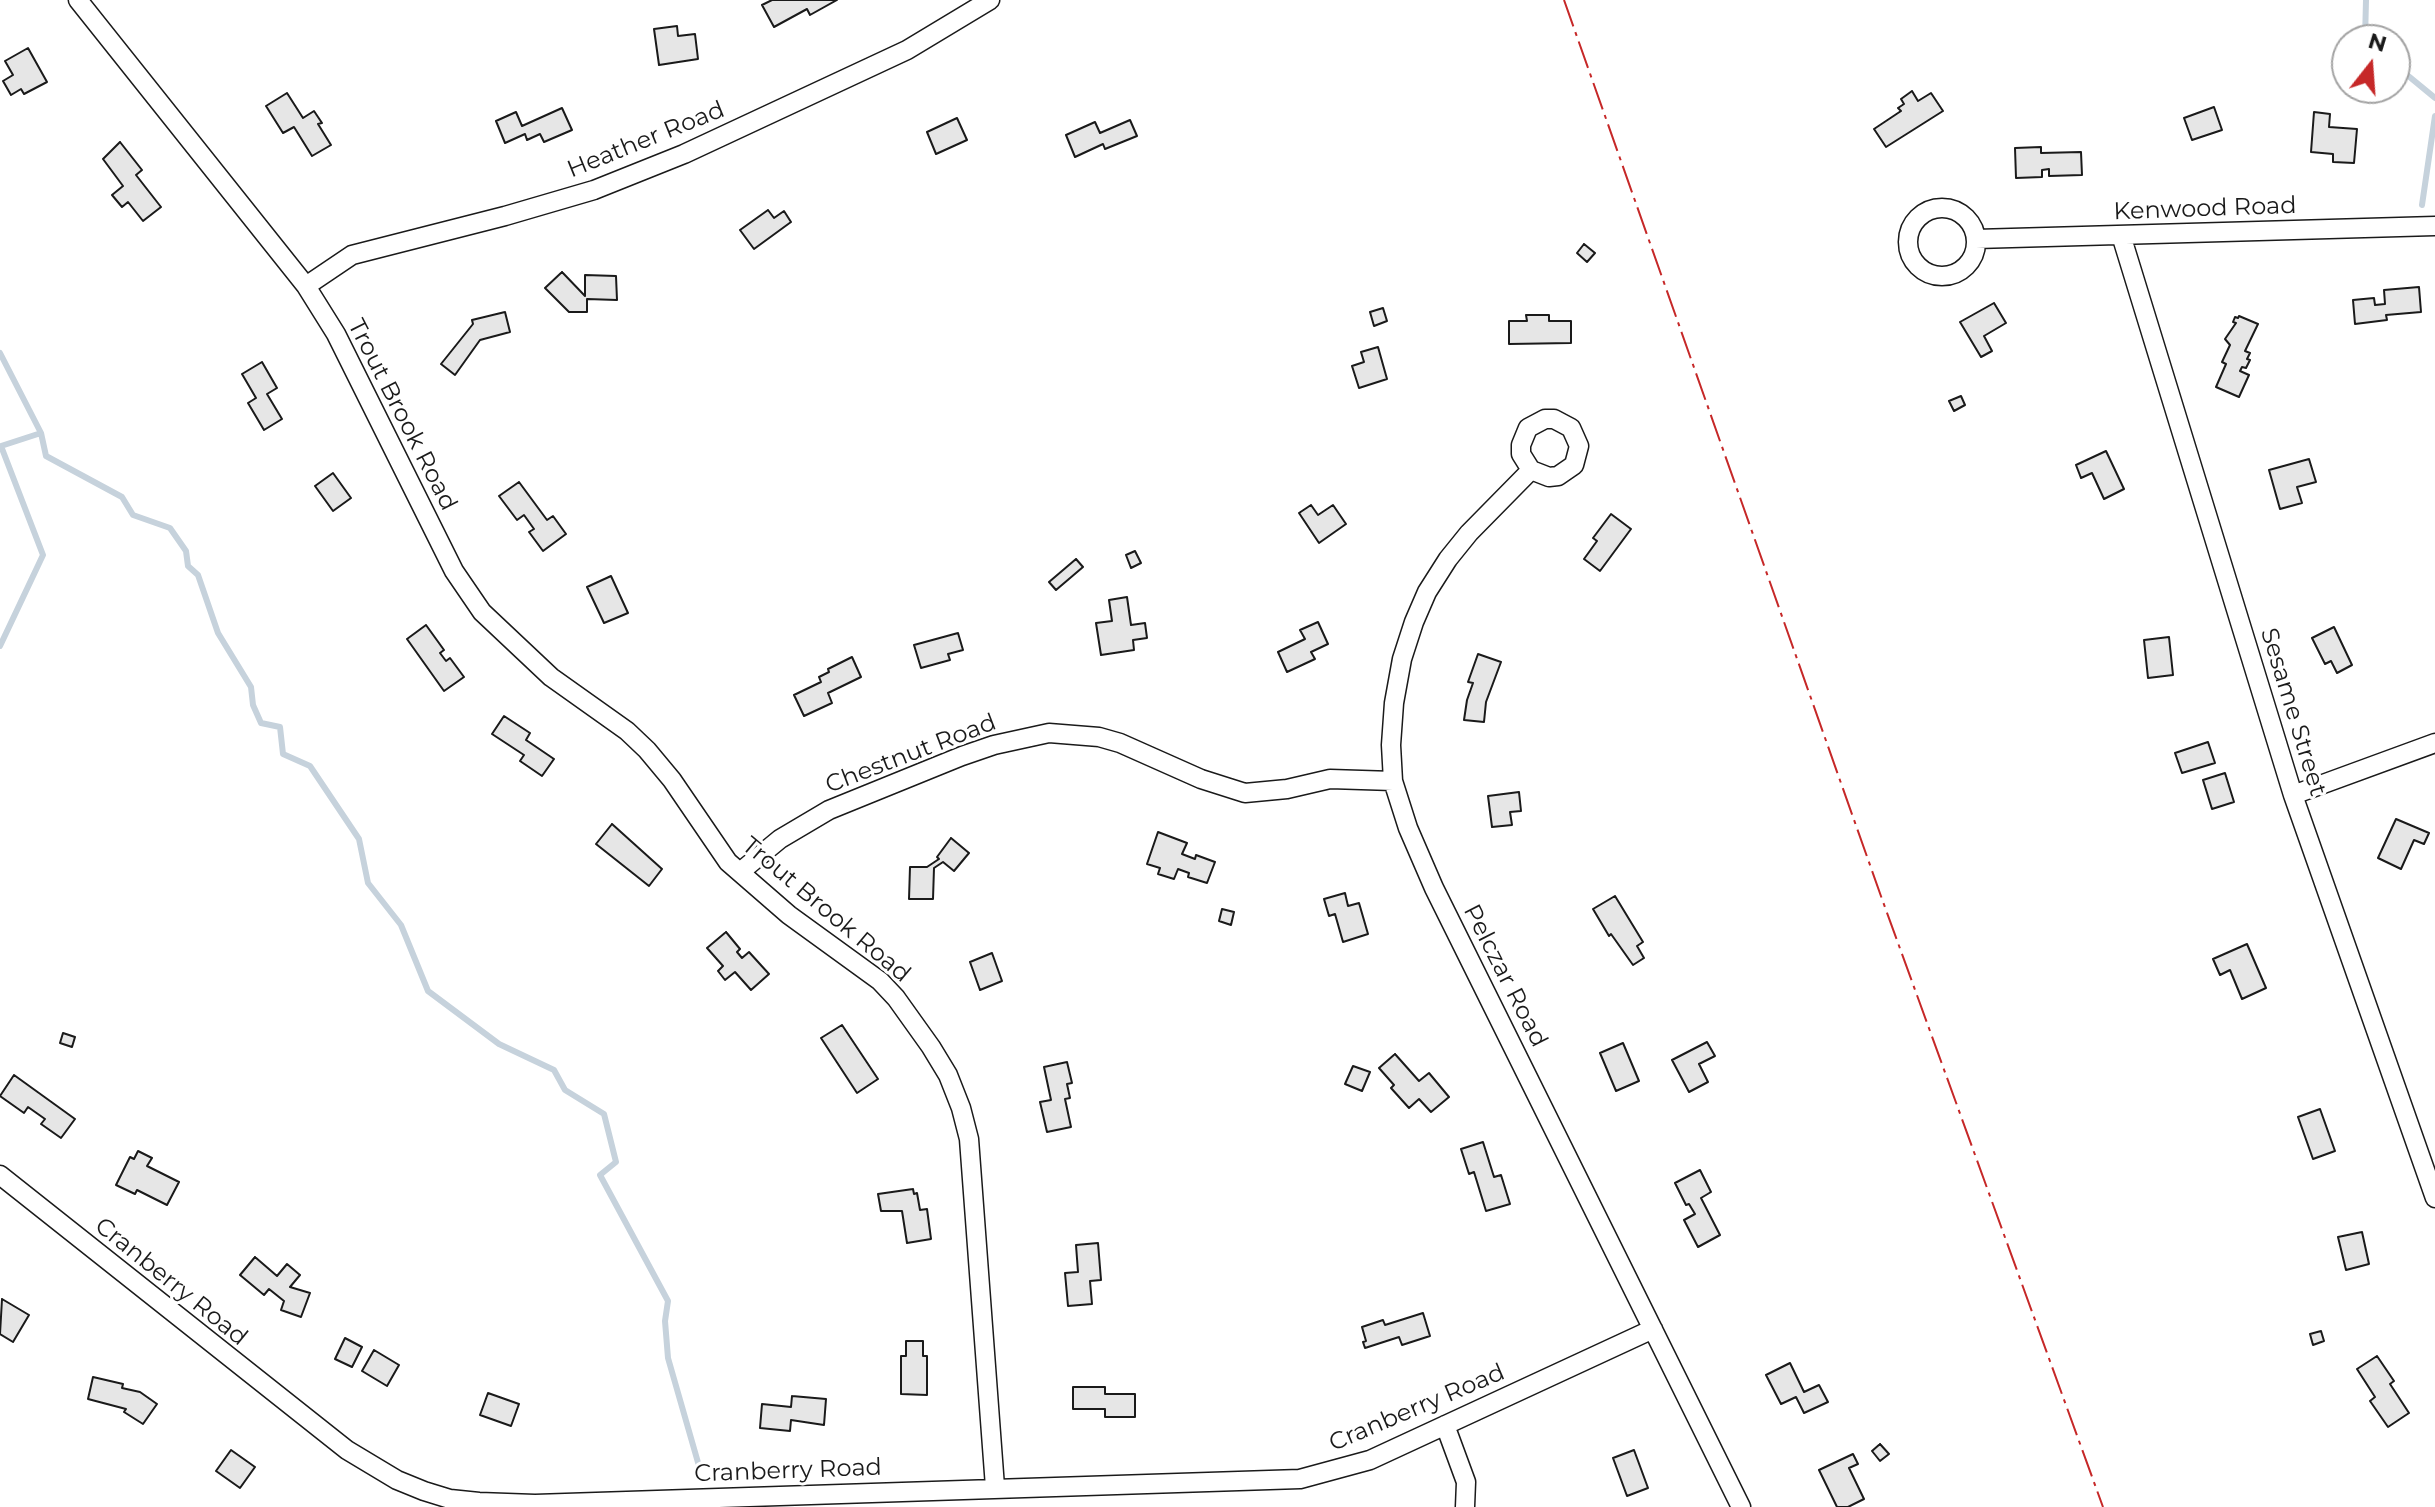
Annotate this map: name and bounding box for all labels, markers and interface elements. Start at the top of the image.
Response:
north arrow [2331,24,2411,104]
text: N [2365,27,2390,58]
street label: Heather Road [563,95,729,185]
street label: Kenwood Road [2113,191,2297,227]
street label: Trout Brook Road [341,315,463,515]
street label: Sesame Street [2254,625,2332,799]
street label: Chestnut Road [822,708,1000,800]
street label: Trout Brook Road [736,831,916,989]
street label: Pelczar Road [1457,900,1553,1052]
street label: Cranberry Road [89,1212,253,1352]
street label: Cranberry Road [1325,1358,1509,1458]
street label: Cranberry Road [694,1453,882,1489]

